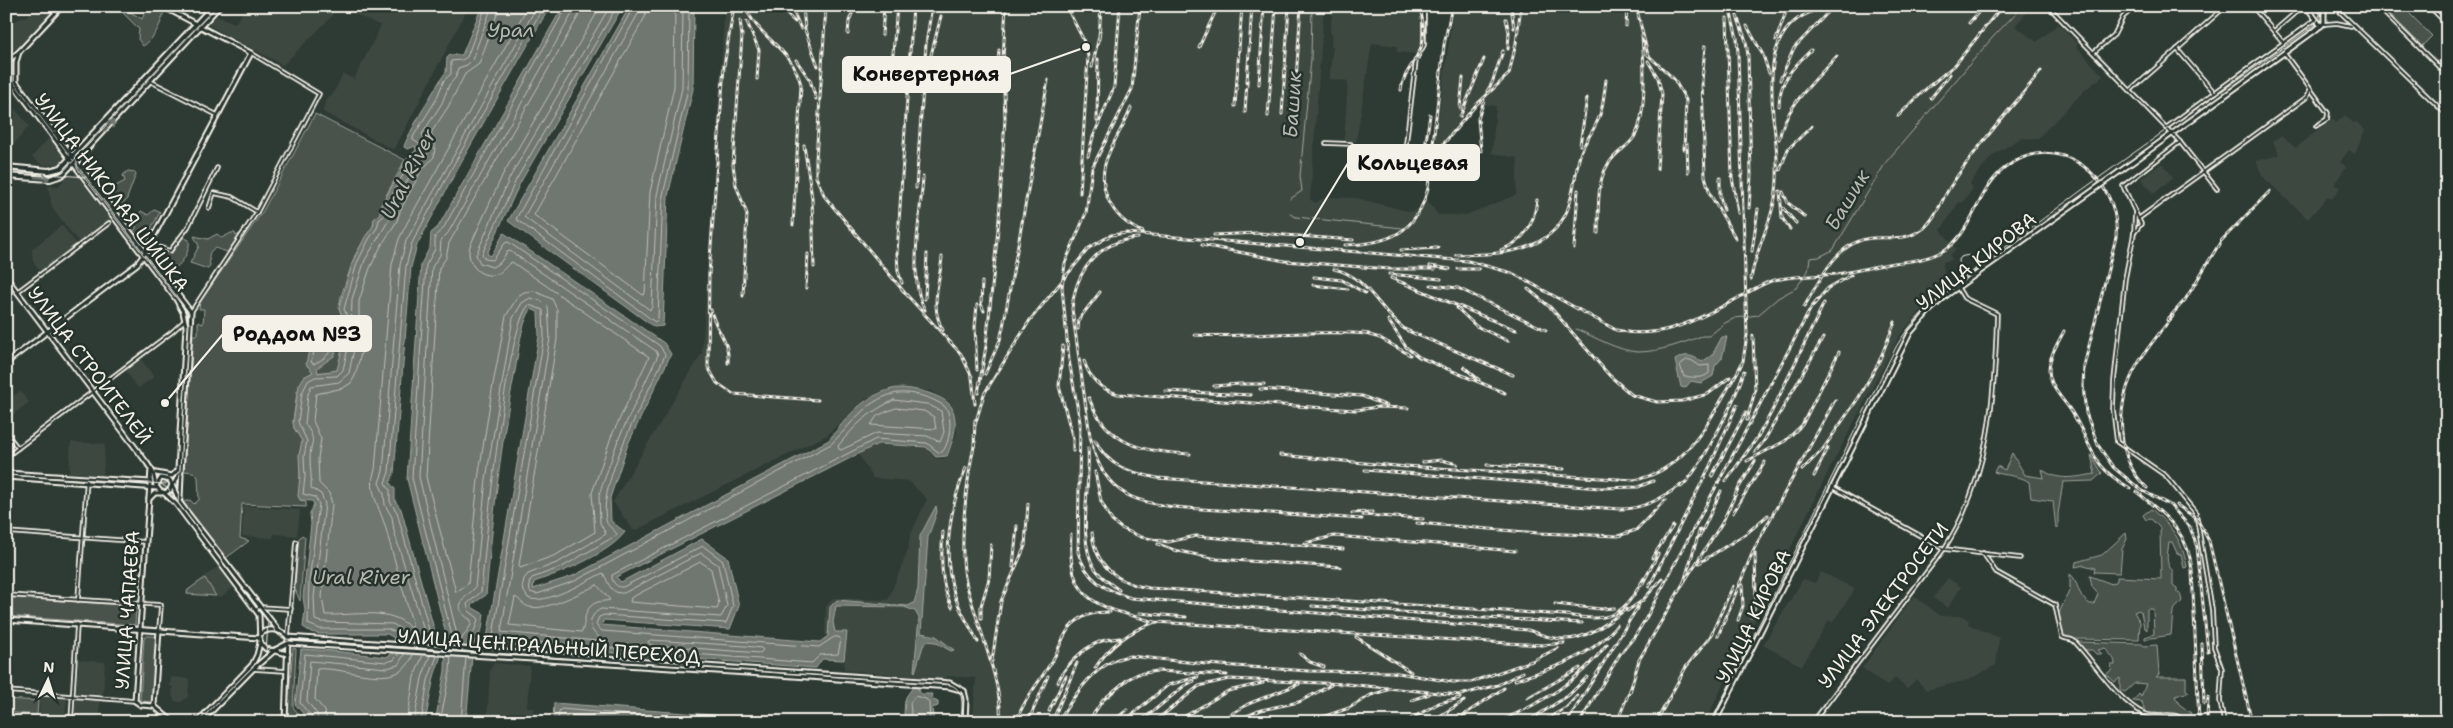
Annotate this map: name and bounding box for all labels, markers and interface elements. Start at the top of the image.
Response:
water label: Урал [488,17,534,43]
callout: Конвертерная [843,57,1010,92]
text: Конвертерная [852,61,1000,87]
water label: Башик [1277,70,1307,139]
street label: УЛИЦА НИКОЛАЯ ШИШКА [29,88,195,297]
one-way arrow [103,119,115,132]
water label: Ural River [374,124,442,224]
callout: Кольцевая [1348,145,1479,180]
text: Кольцевая [1357,150,1469,176]
water label: Башик [1819,164,1876,235]
one-way arrow [34,173,50,183]
street label: УЛИЦА КИРОВА [1911,206,2042,316]
street label: УЛИЦА СТРОИТЕЛЕЙ [22,281,157,449]
callout: Роддом №3 [223,316,371,351]
text: Роддом №3 [233,321,361,347]
street label: УЛИЦА ЭЛЕКТРОСЕТИ [1813,517,1954,693]
street label: УЛИЦА ЧАПАЕВА [109,530,146,690]
street label: УЛИЦА КИРОВА [1710,545,1797,687]
water label: Ural River [312,564,411,590]
street label: УЛИЦА ЦЕНТРАЛЬНЫЙ ПЕРЕХОД [397,623,702,670]
north arrow [22,656,72,706]
text: N [43,658,55,676]

